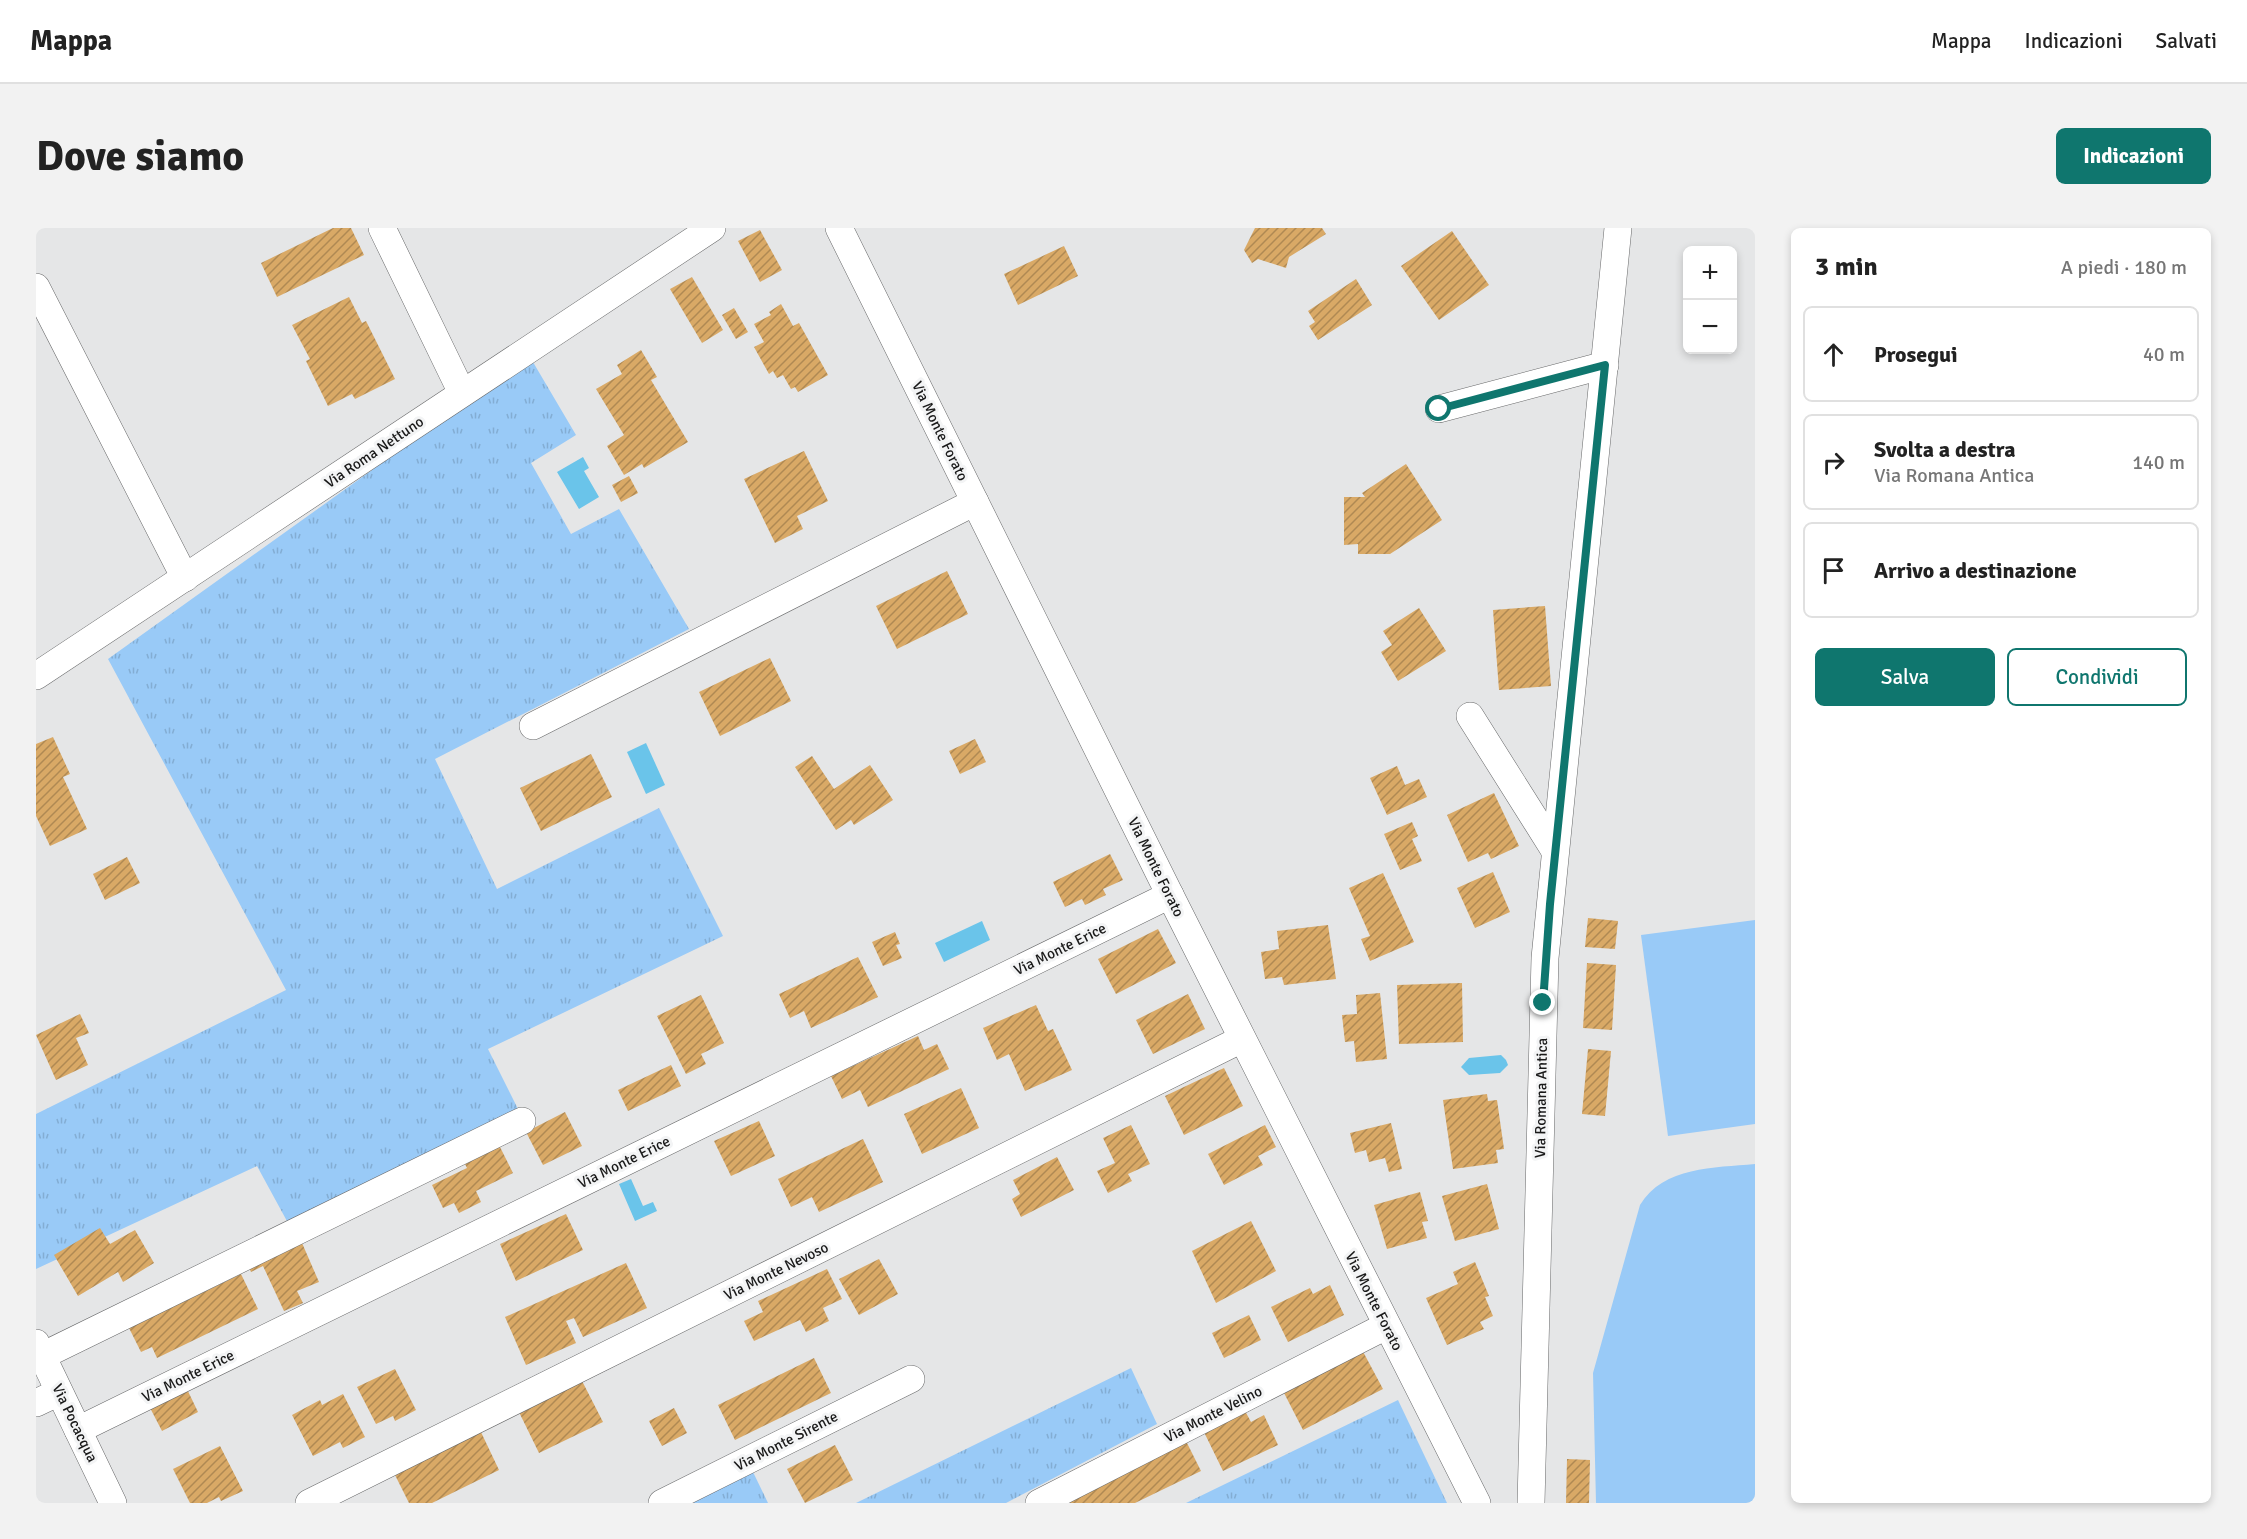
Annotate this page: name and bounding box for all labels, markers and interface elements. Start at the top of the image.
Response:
text: Mappa [30,24,112,58]
text: Mappa [1931,28,1992,54]
text: Indicazioni [2025,28,2123,54]
text: Salvati [2156,28,2217,54]
button: Indicazioni [2056,128,2211,184]
text: Dove siamo [36,131,244,182]
map controls [1683,246,1737,354]
button: + [1683,246,1737,300]
text: 3 min [1815,251,1878,283]
text: A piedi · 180 m [2061,255,2187,280]
button: − [1683,300,1737,354]
icon: ahead [1817,338,1850,371]
text: Prosegui [1874,341,1958,368]
text: 40 m [2143,342,2185,367]
street label: Via Monte Forato [908,378,972,484]
route start [1425,395,1451,421]
street label: Via Roma Nettuno [321,412,427,492]
text: Svolta a destra [1874,436,2015,463]
icon: right [1817,446,1850,479]
text: 140 m [2132,450,2185,475]
text: Via Romana Antica [1874,463,2034,488]
icon: arrive [1817,554,1850,587]
text: Arrivo a destinazione [1874,557,2077,584]
button: Salva [1815,648,1995,706]
button: Condividi [2007,648,2187,706]
street label: Via Monte Forato [1124,814,1188,920]
street label: Via Monte Erice [1011,919,1109,979]
route end [1529,989,1555,1015]
street label: Via Romana Antica [1531,1038,1551,1158]
street label: Via Monte Erice [575,1132,673,1192]
street label: Via Monte Nevoso [721,1238,831,1304]
street label: Via Monte Forato [1341,1249,1407,1354]
street label: Via Monte Erice [139,1346,237,1406]
street label: Via Pocacqua [48,1381,102,1465]
street label: Via Monte Velino [1161,1382,1265,1446]
street label: Via Monte Sirente [731,1407,841,1475]

